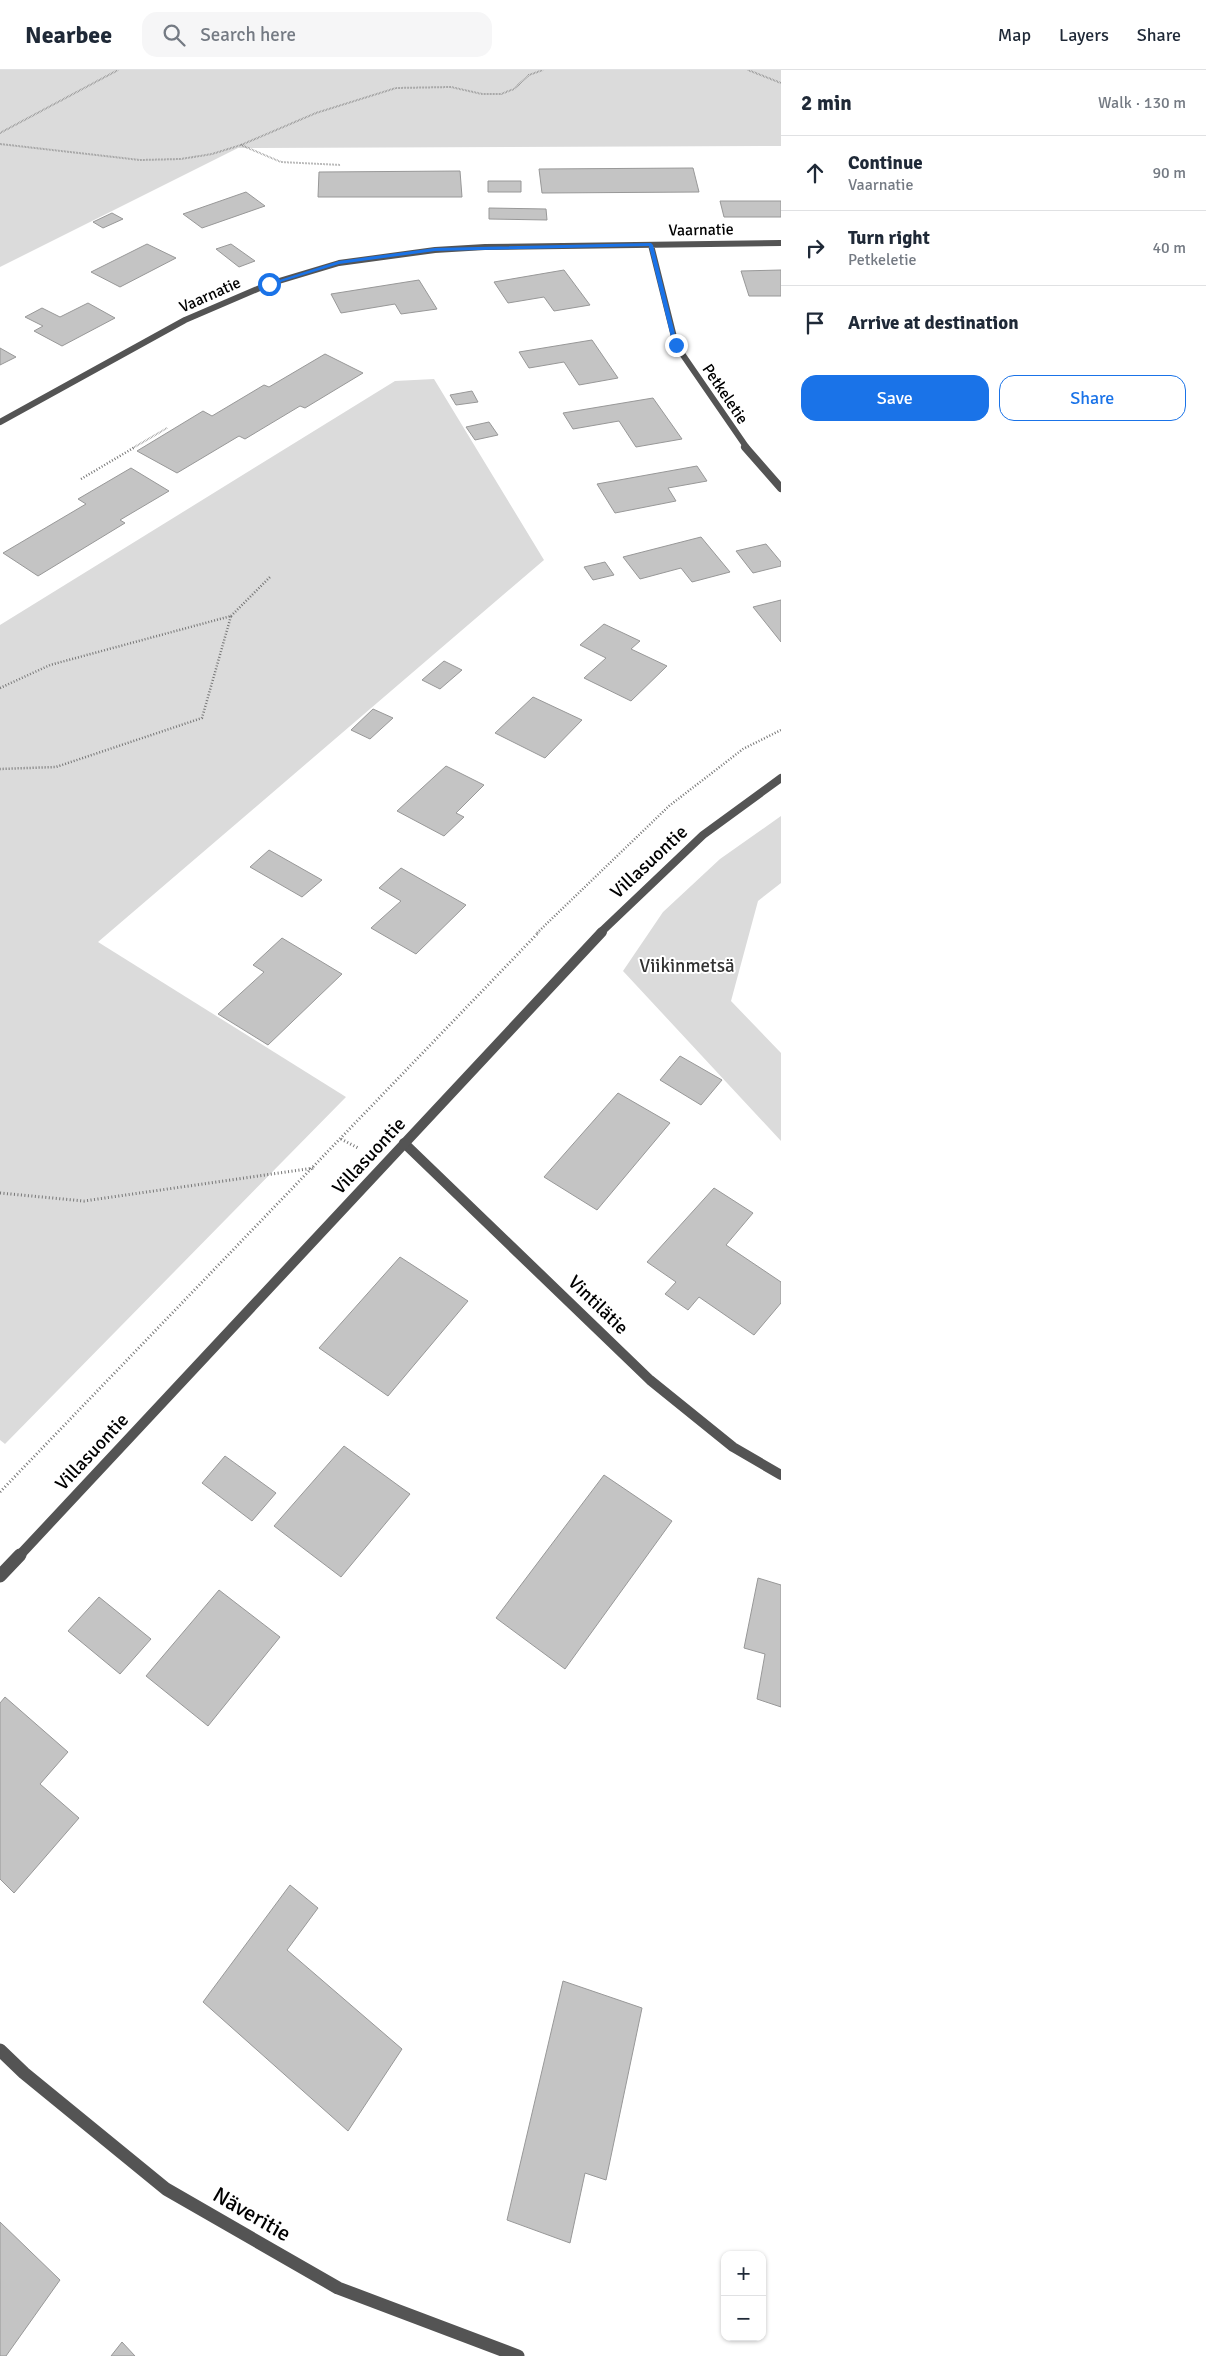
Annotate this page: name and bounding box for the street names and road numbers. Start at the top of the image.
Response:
street label: Vaarnatie [668,219,734,241]
street label: Vaarnatie [176,273,244,317]
street label: Petkeletie [698,360,752,428]
street label: Villasuontie [605,820,693,904]
street label: Villasuontie [327,1112,411,1200]
street label: Vintilätie [563,1270,633,1340]
street label: Villasuontie [50,1408,134,1496]
street label: Näveritie [208,2181,296,2247]

